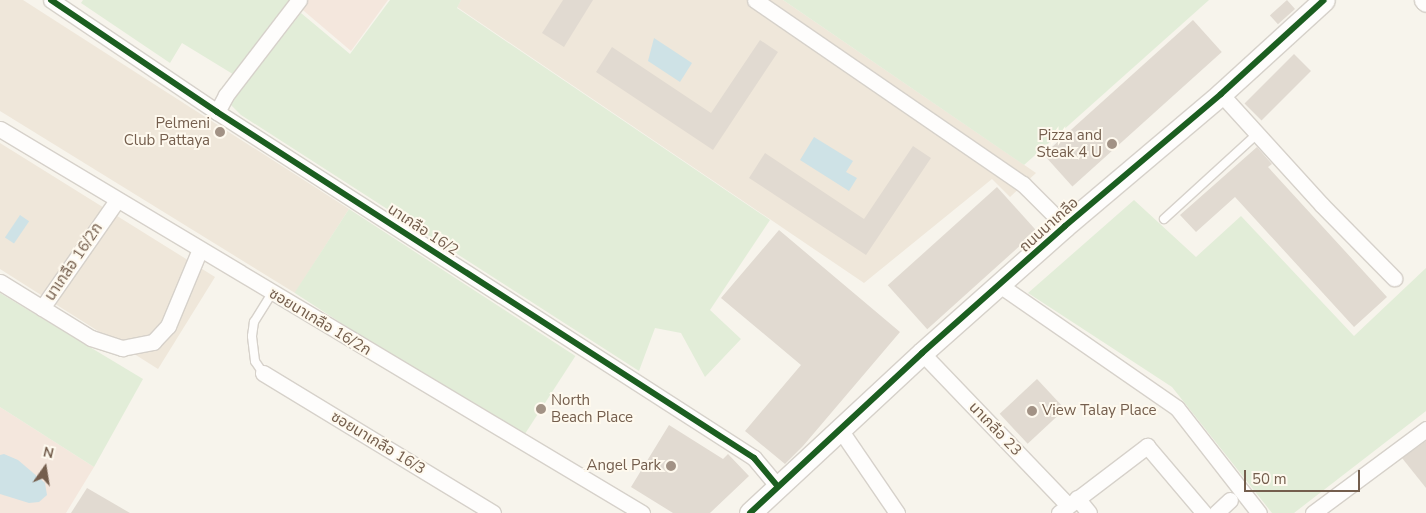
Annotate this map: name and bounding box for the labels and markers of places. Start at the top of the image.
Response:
place label: Pelmeni Club Pattaya [124,114,210,149]
marker: Pelmeni Club Pattaya [214,126,226,138]
place label: Pizza and Steak 4 U [1037,126,1102,161]
marker: Pizza and Steak 4 U [1106,138,1118,150]
place label: North Beach Place [551,391,633,426]
place label: View Talay Place [1042,402,1157,420]
marker: North Beach Place [535,403,547,415]
marker: View Talay Place [1026,405,1038,417]
place label: Angel Park [587,457,661,475]
marker: Angel Park [665,460,677,472]

